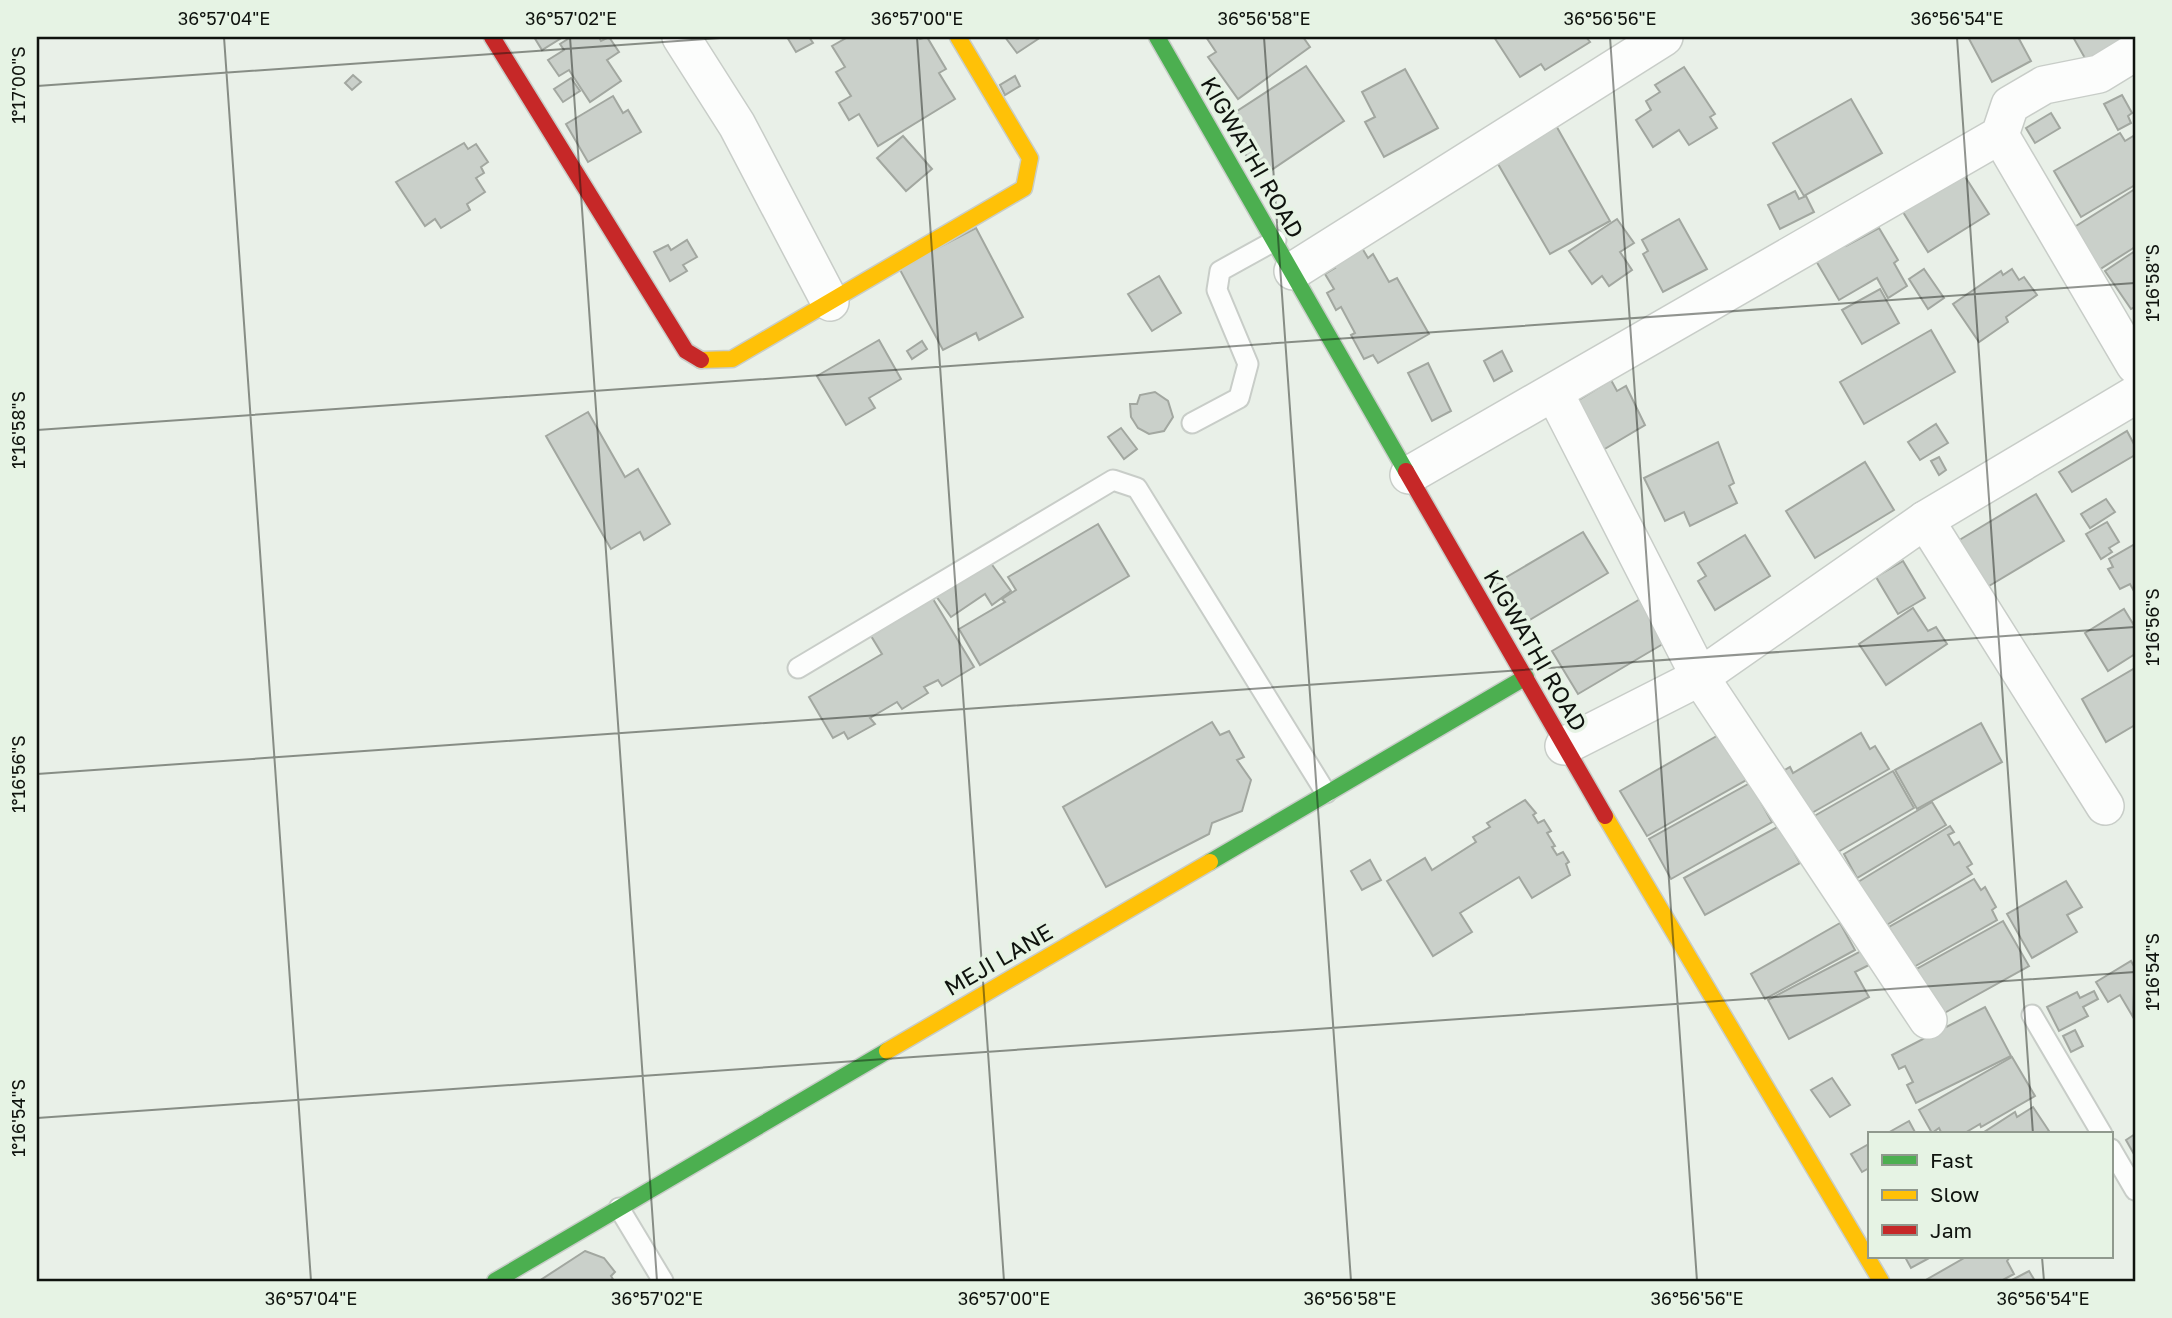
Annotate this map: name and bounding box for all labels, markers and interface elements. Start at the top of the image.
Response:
text: 36°57'04"E [178,7,270,29]
text: 36°57'02"E [525,7,617,29]
text: 36°57'00"E [871,7,963,29]
text: 36°56'58"E [1217,7,1311,29]
text: 36°56'56"E [1563,7,1657,29]
text: 36°56'54"E [1910,7,2004,29]
text: 1°17'00"S [7,46,29,124]
street label: KIGWATHI ROAD [1195,71,1311,243]
text: 1°16'58"S [2141,244,2163,322]
text: 1°16'58"S [7,391,29,469]
street label: KIGWATHI ROAD [1478,564,1594,736]
text: 1°16'56"S [2141,588,2163,666]
text: 1°16'56"S [7,735,29,813]
street label: MEJI LANE [939,917,1057,1001]
text: 1°16'54"S [2141,933,2163,1011]
text: 1°16'54"S [7,1079,29,1157]
legend [1868,1132,2112,1258]
text: Fast [1930,1147,1973,1173]
text: Slow [1930,1181,1979,1207]
text: Jam [1930,1217,1972,1243]
text: 36°57'04"E [265,1287,357,1309]
text: 36°57'02"E [611,1287,703,1309]
text: 36°57'00"E [958,1287,1050,1309]
text: 36°56'58"E [1303,1287,1397,1309]
text: 36°56'56"E [1650,1287,1744,1309]
text: 36°56'54"E [1996,1287,2090,1309]

